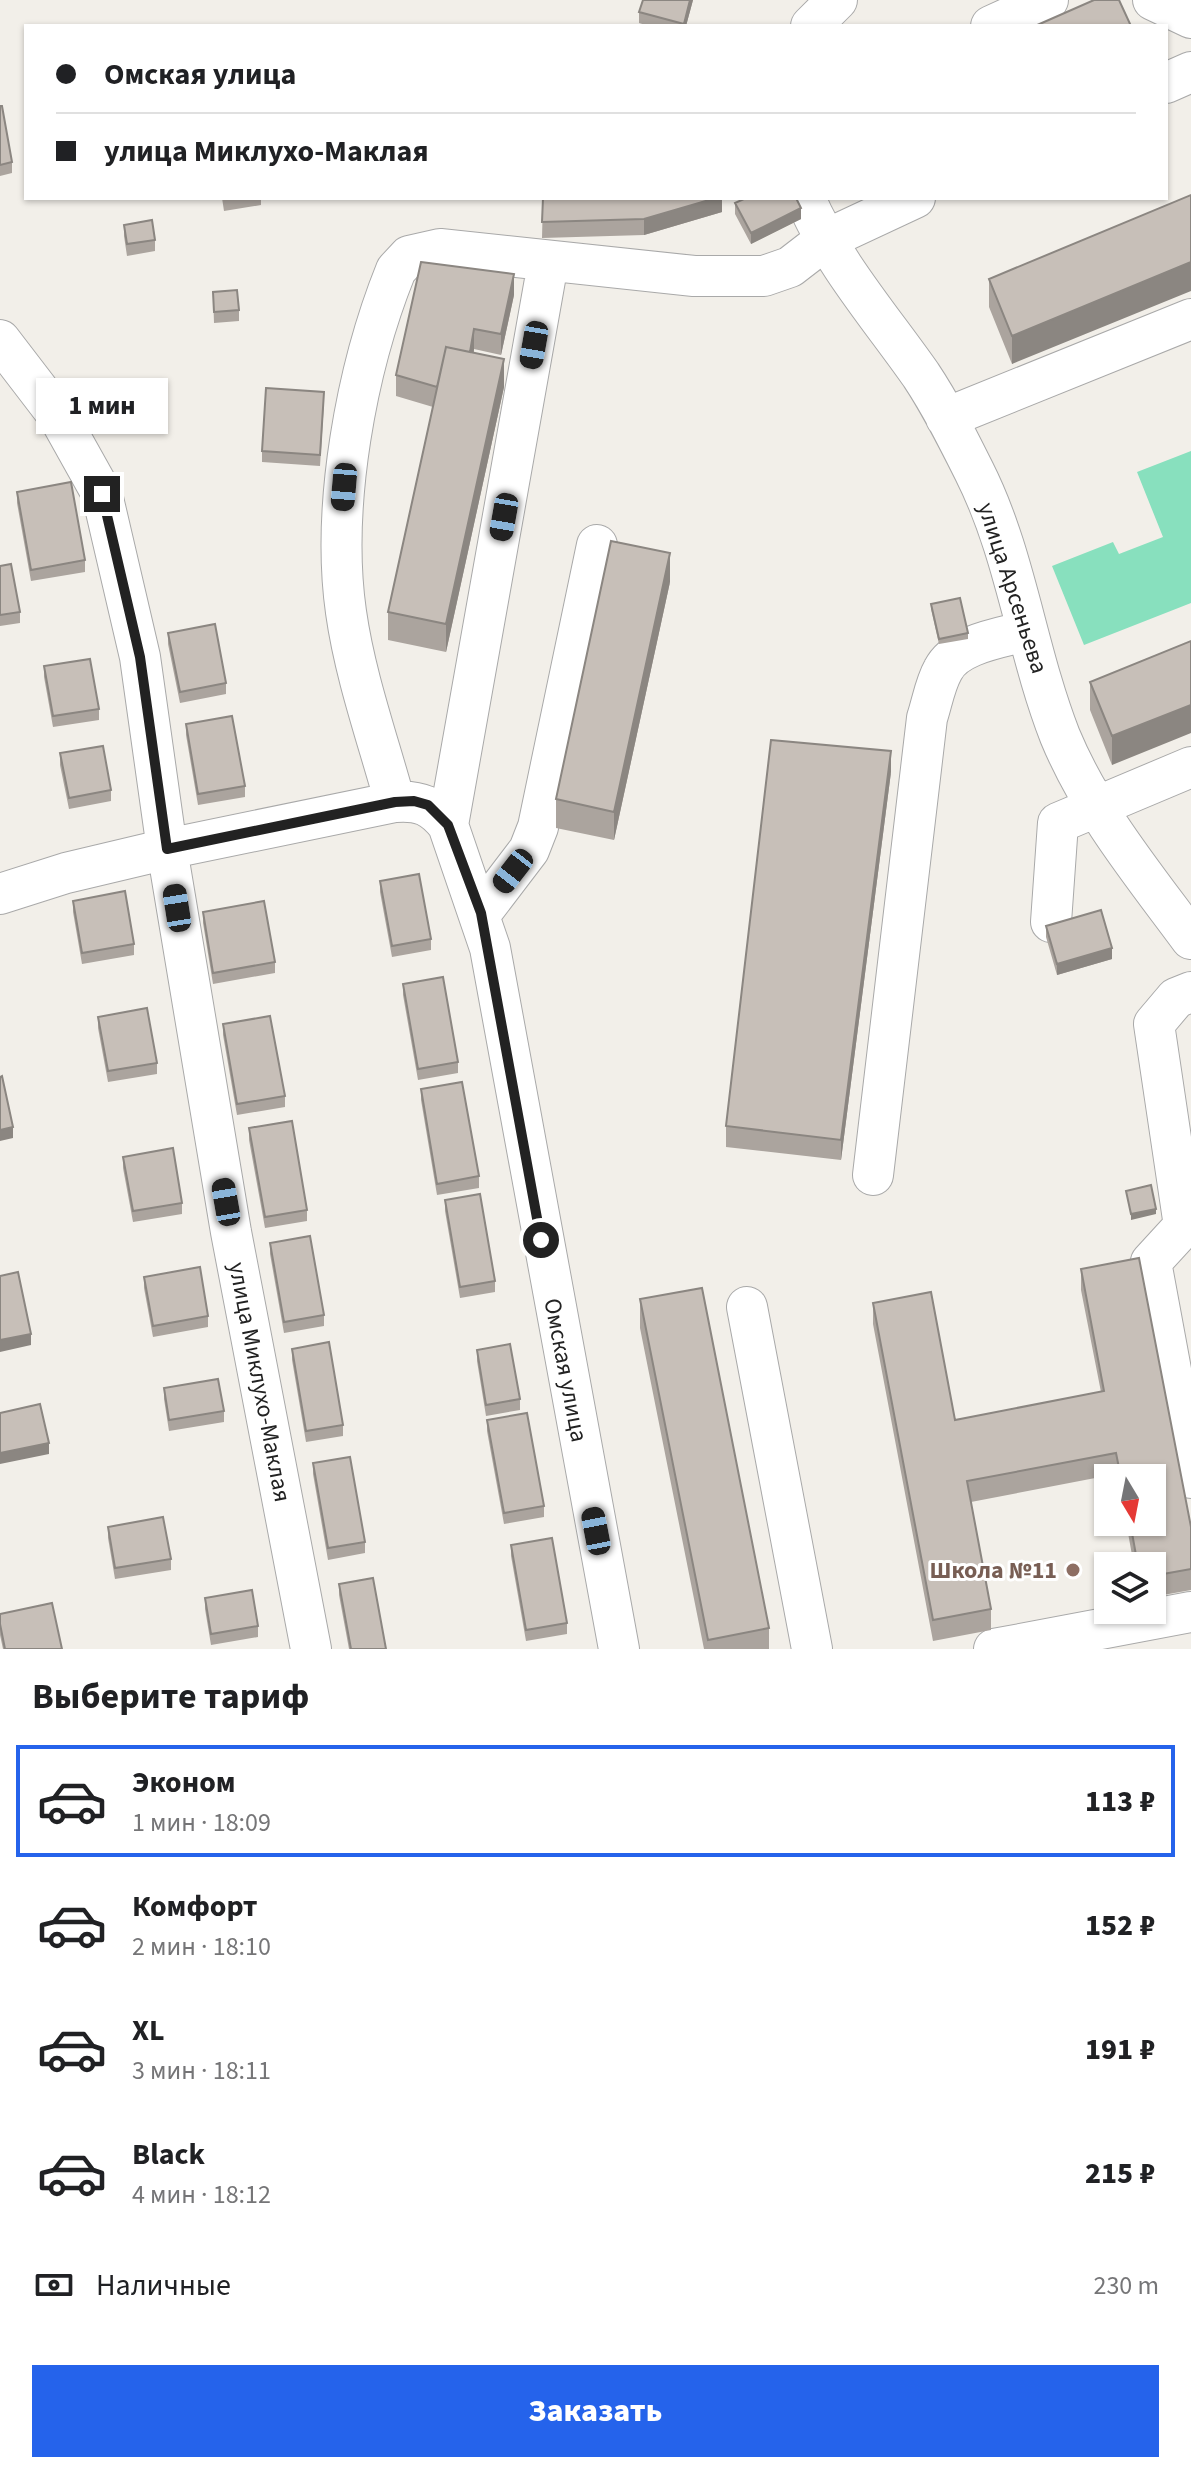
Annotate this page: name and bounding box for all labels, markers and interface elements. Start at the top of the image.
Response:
text: Омская улица [104,53,296,96]
text: улица Миклухо-Маклая [104,130,429,173]
car [518,319,550,371]
callout: 1 мин [36,378,168,434]
text: 1 мин [69,387,135,424]
car [330,462,358,512]
route end [84,476,120,512]
car [488,491,520,543]
street label: улица Арсеньева [968,498,1057,678]
car [489,845,537,897]
car [161,882,193,934]
car [210,1176,242,1228]
route start [523,1222,559,1258]
street label: улица Миклухо-Маклая [219,1259,300,1505]
street label: Омская улица [534,1295,597,1445]
north arrow [1094,1464,1166,1536]
map controls [1094,1464,1166,1624]
car [580,1505,612,1557]
button: layers [1094,1552,1166,1624]
place label: Школа №11 [929,1553,1057,1588]
marker: Школа №11 [1064,1561,1082,1579]
text: Выберите тариф [32,1671,309,1722]
text: Эконом [132,1761,236,1804]
icon: car [36,1765,108,1837]
text: 113 ₽ [1085,1780,1155,1823]
text: 1 мин · 18:09 [132,1804,271,1841]
text: Комфорт [132,1885,258,1928]
icon: car [36,1889,108,1961]
text: 152 ₽ [1085,1904,1155,1947]
text: 2 мин · 18:10 [132,1928,271,1965]
text: XL [132,2009,165,2052]
icon: car [36,2013,108,2085]
text: 191 ₽ [1085,2028,1155,2071]
text: 3 мин · 18:11 [132,2052,271,2089]
text: Black [132,2133,205,2176]
icon: car [36,2137,108,2209]
text: 215 ₽ [1085,2152,1155,2195]
text: 4 мин · 18:12 [132,2176,271,2213]
icon: cash [32,2263,76,2307]
text: Наличные [96,2264,231,2307]
text: 230 m [1093,2267,1159,2304]
button: Заказать [32,2365,1159,2457]

